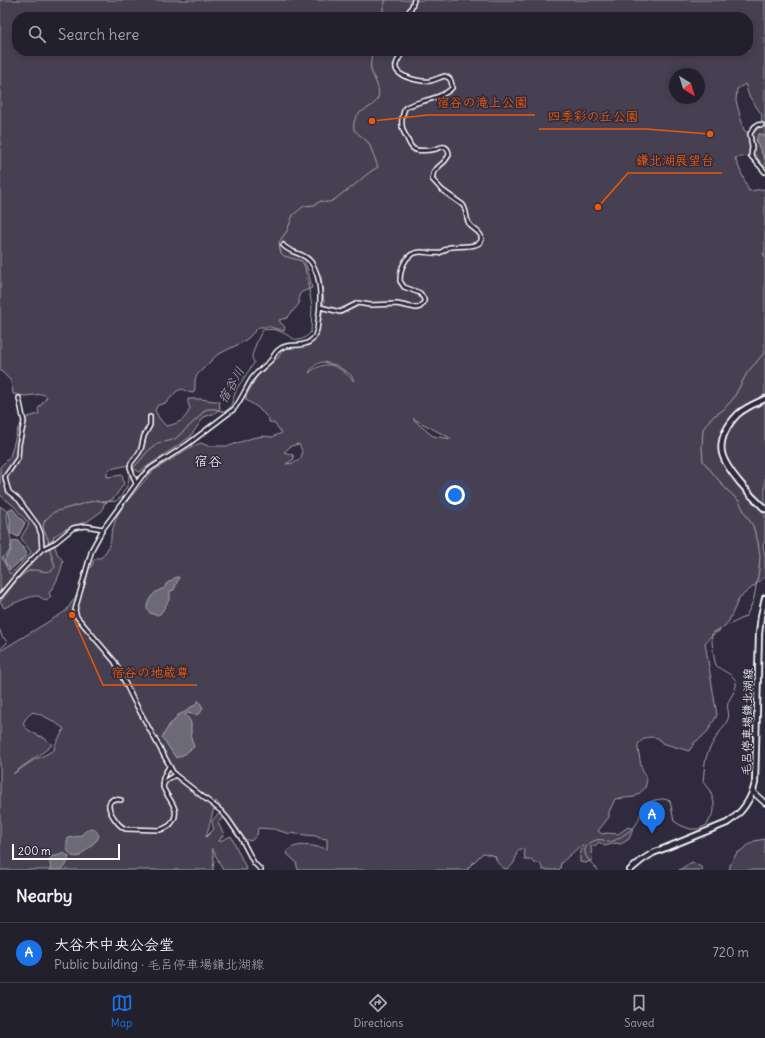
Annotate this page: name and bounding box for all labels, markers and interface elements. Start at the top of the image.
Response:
search box [12,12,753,56]
icon: search [26,23,48,45]
text: Search here [58,25,139,44]
north arrow [669,68,705,104]
callout: 宿谷の滝上公園 [428,90,535,115]
text: 宿谷の滝上公園 [436,94,528,111]
callout: 四季彩の丘公園 [539,104,646,129]
text: 四季彩の丘公園 [547,108,639,125]
callout: 鎌北湖展望台 [628,148,722,173]
text: 鎌北湖展望台 [636,152,714,169]
water label: 宿谷川 [214,364,248,406]
district label: 宿谷 [194,452,222,470]
your location [445,485,465,505]
callout: 宿谷の地蔵尊 [103,660,197,685]
text: 宿谷の地蔵尊 [111,664,189,681]
street label: 毛呂停車場鎌北湖線 [739,668,755,776]
pin: A [639,801,665,834]
scale bar [12,842,120,861]
text: 200 m [18,844,51,858]
text: Nearby [16,885,72,907]
text: 大谷木中央公会堂 [54,935,174,954]
text: A [25,944,33,961]
text: 720 m [712,944,749,961]
text: Public building · 毛呂停車場鎌北湖線 [54,956,264,973]
tab: Map [111,992,133,1030]
tab: Directions [354,992,403,1030]
tab: Saved [624,992,654,1030]

